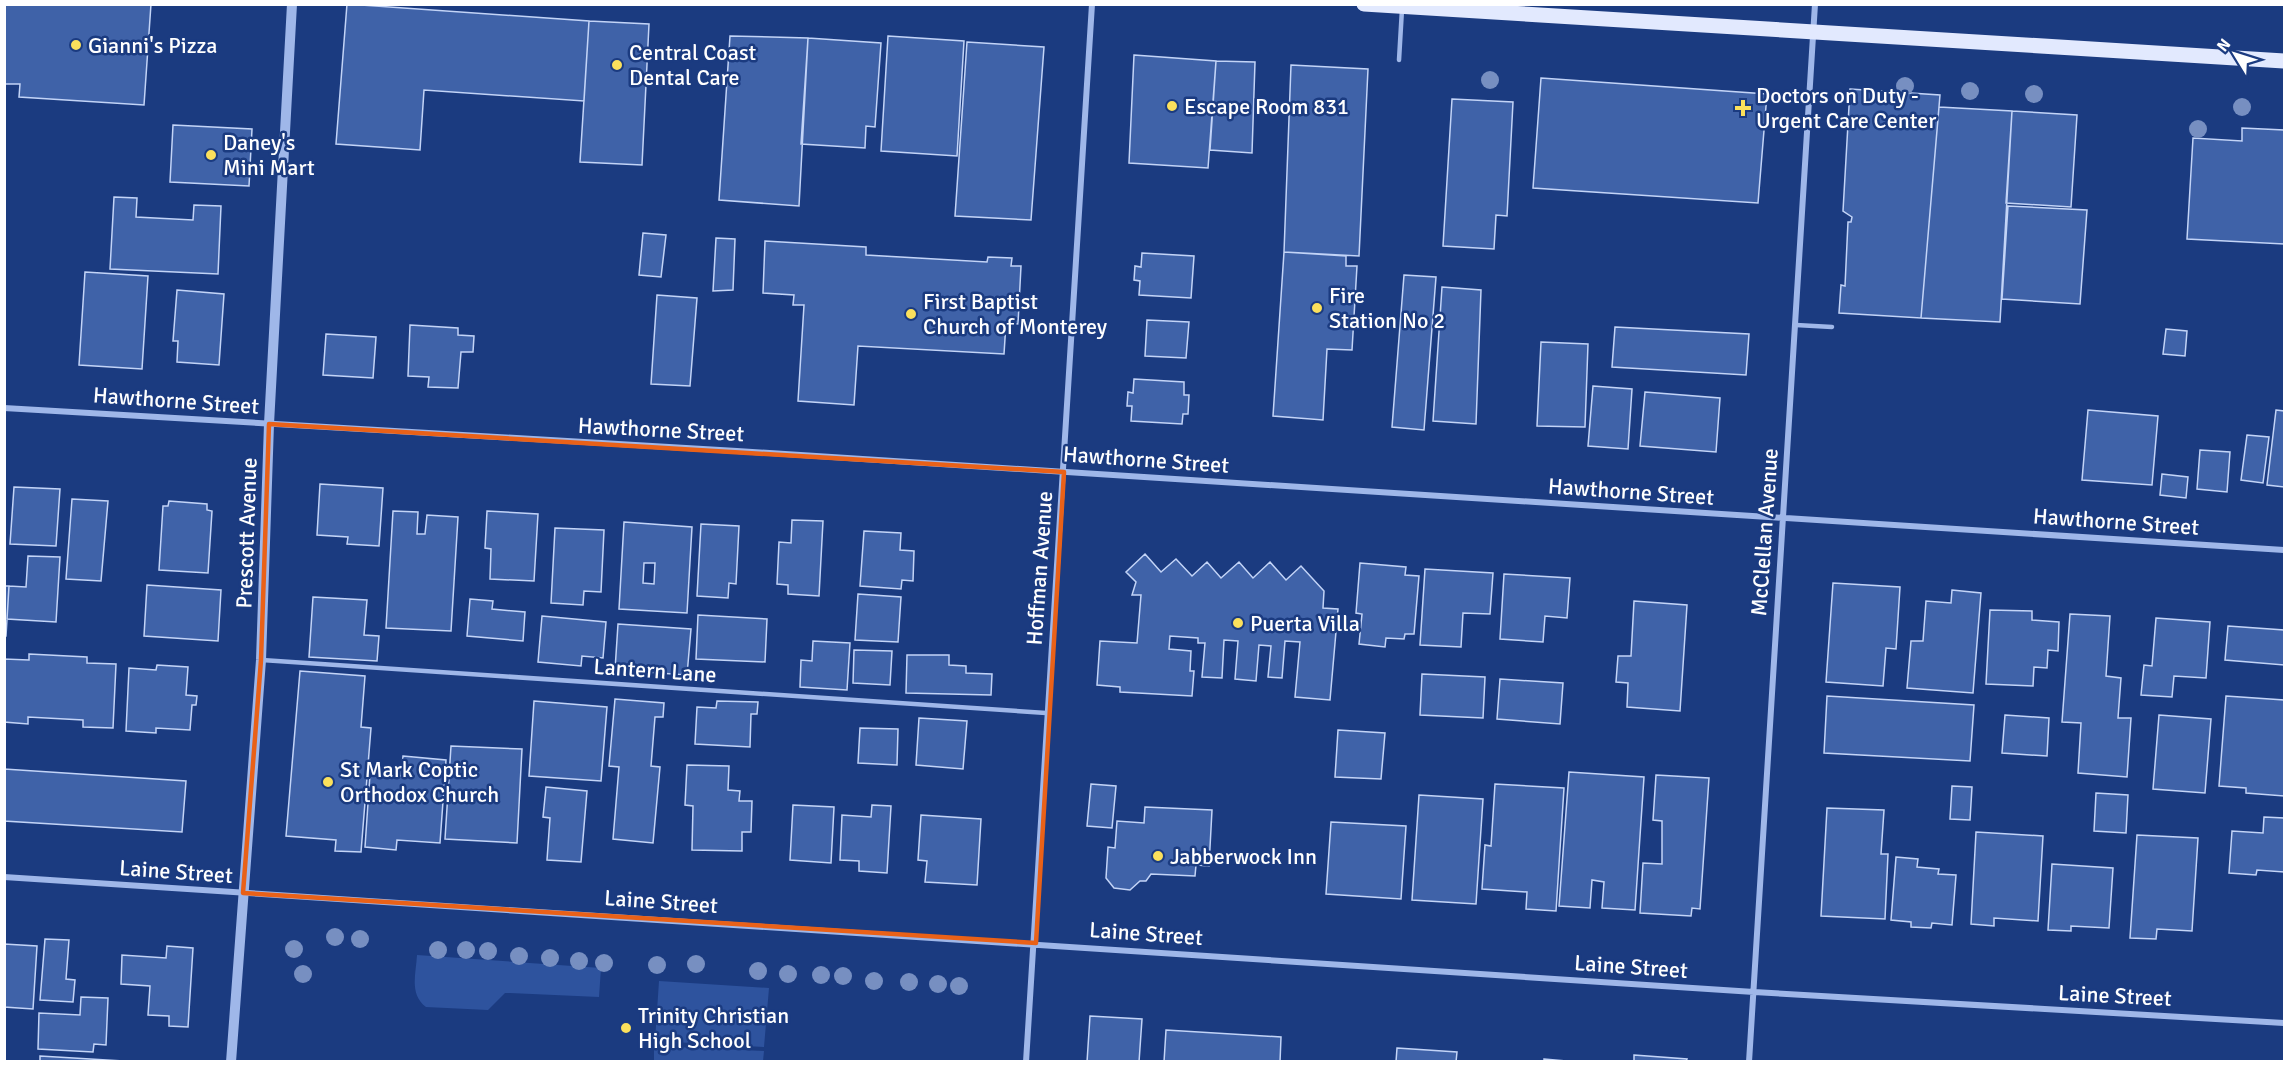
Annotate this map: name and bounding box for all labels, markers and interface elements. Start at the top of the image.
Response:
north arrow [2205,24,2265,84]
place label: Gianni's Pizza [88,32,217,59]
text: N [2213,35,2235,56]
marker: Gianni's Pizza [69,38,83,52]
place label: Central Coast Dental Care [629,39,757,91]
marker: Central Coast Dental Care [610,58,624,72]
place label: Doctors on Duty - Urgent Care Center [1756,82,1936,134]
place label: Escape Room 831 [1184,93,1349,120]
marker: Escape Room 831 [1165,99,1179,113]
marker: Doctors on Duty - Urgent Care Center [1734,99,1752,117]
place label: Daney's Mini Mart [223,129,315,181]
marker: Daney's Mini Mart [204,148,218,162]
place label: Fire Station No 2 [1329,282,1445,334]
place label: First Baptist Church of Monterey [923,288,1108,340]
marker: Fire Station No 2 [1310,301,1324,315]
marker: First Baptist Church of Monterey [904,307,918,321]
street label: Hawthorne Street [92,381,260,420]
street label: Hawthorne Street [577,412,745,447]
street label: Hawthorne Street [1062,440,1230,479]
street label: McClellan Avenue [1745,447,1784,617]
street label: Prescott Avenue [230,457,263,609]
street label: Hawthorne Street [1547,472,1715,511]
street label: Hoffman Avenue [1021,490,1058,646]
street label: Hawthorne Street [2032,502,2200,541]
place label: Puerta Villa [1250,610,1360,637]
marker: Puerta Villa [1231,616,1245,630]
street label: Lantern Lane [593,653,717,688]
place label: St Mark Coptic Orthodox Church [340,756,499,808]
marker: St Mark Coptic Orthodox Church [321,775,335,789]
place label: Jabberwock Inn [1170,843,1317,870]
marker: Jabberwock Inn [1151,849,1165,863]
street label: Laine Street [118,854,234,889]
street label: Laine Street [603,884,719,919]
street label: Laine Street [1088,916,1204,951]
street label: Laine Street [1573,949,1689,984]
street label: Laine Street [2058,979,2173,1012]
place label: Trinity Christian High School [638,1002,789,1054]
marker: Trinity Christian High School [619,1021,633,1035]

